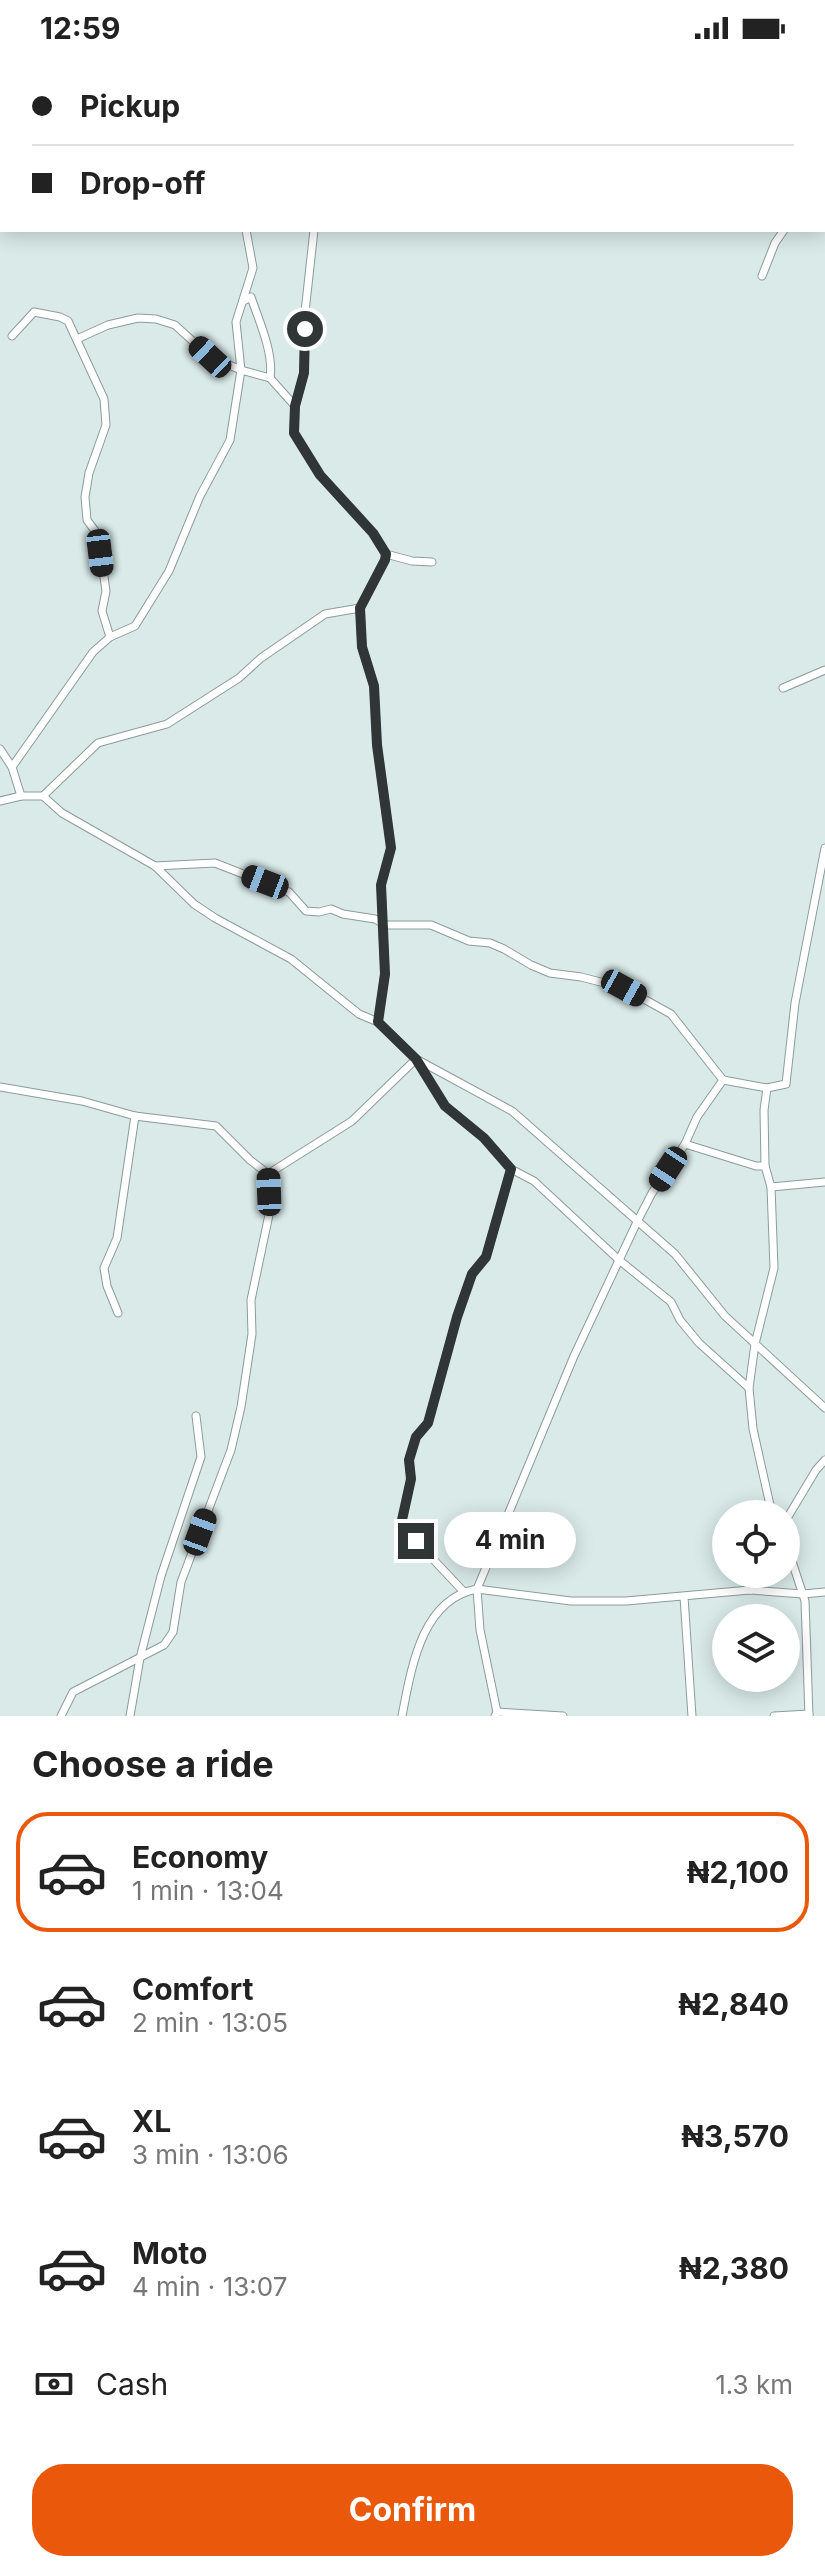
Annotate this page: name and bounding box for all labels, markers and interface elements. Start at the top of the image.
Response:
text: 12:59 [40,10,121,46]
text: Pickup [80,88,180,124]
text: Drop-off [80,165,206,201]
route start [287,311,323,347]
car [184,332,236,382]
car [85,528,115,578]
car [238,862,292,902]
car [597,966,651,1010]
car [645,1142,691,1196]
car [256,1168,282,1216]
map controls [712,1500,800,1692]
button: locate [712,1500,800,1588]
car [181,1505,219,1559]
callout: 4 min [444,1513,576,1569]
route end [398,1523,434,1559]
text: 4 min [475,1524,545,1555]
button: layers [712,1604,800,1692]
text: Choose a ride [32,1742,274,1786]
icon: car [36,1836,108,1908]
text: Economy [132,1839,268,1875]
text: ₦2,100 [687,1854,789,1890]
text: 1 min · 13:04 [132,1875,284,1906]
icon: car [36,1968,108,2040]
text: Comfort [132,1971,253,2007]
text: ₦2,840 [678,1986,789,2022]
text: 2 min · 13:05 [132,2007,288,2038]
icon: car [36,2100,108,2172]
text: XL [132,2103,171,2139]
text: ₦3,570 [681,2118,789,2154]
text: 3 min · 13:06 [132,2139,289,2170]
icon: car [36,2232,108,2304]
text: Moto [132,2235,207,2271]
text: ₦2,380 [679,2250,789,2286]
text: 4 min · 13:07 [132,2271,287,2302]
icon: cash [32,2362,76,2406]
text: Cash [96,2366,168,2402]
text: 1.3 km [715,2369,793,2400]
button: Confirm [32,2464,793,2556]

